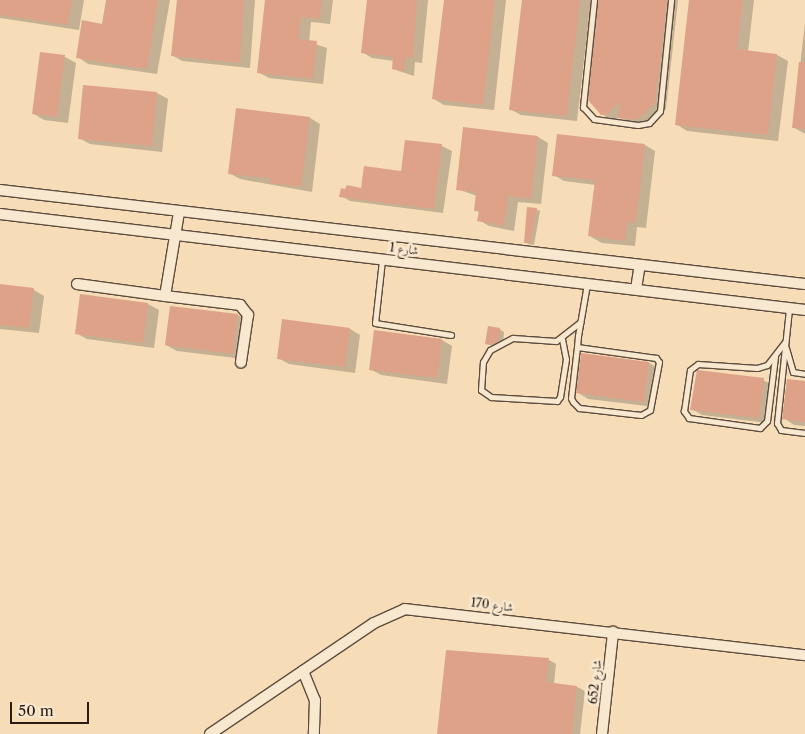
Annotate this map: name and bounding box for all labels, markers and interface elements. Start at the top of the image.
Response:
street label: شارع 1 [389,240,419,258]
street label: شارع 170 [470,595,514,615]
street label: شارع 652 [586,659,604,705]
scale bar [12,692,91,724]
text: 50 m [18,701,54,720]

